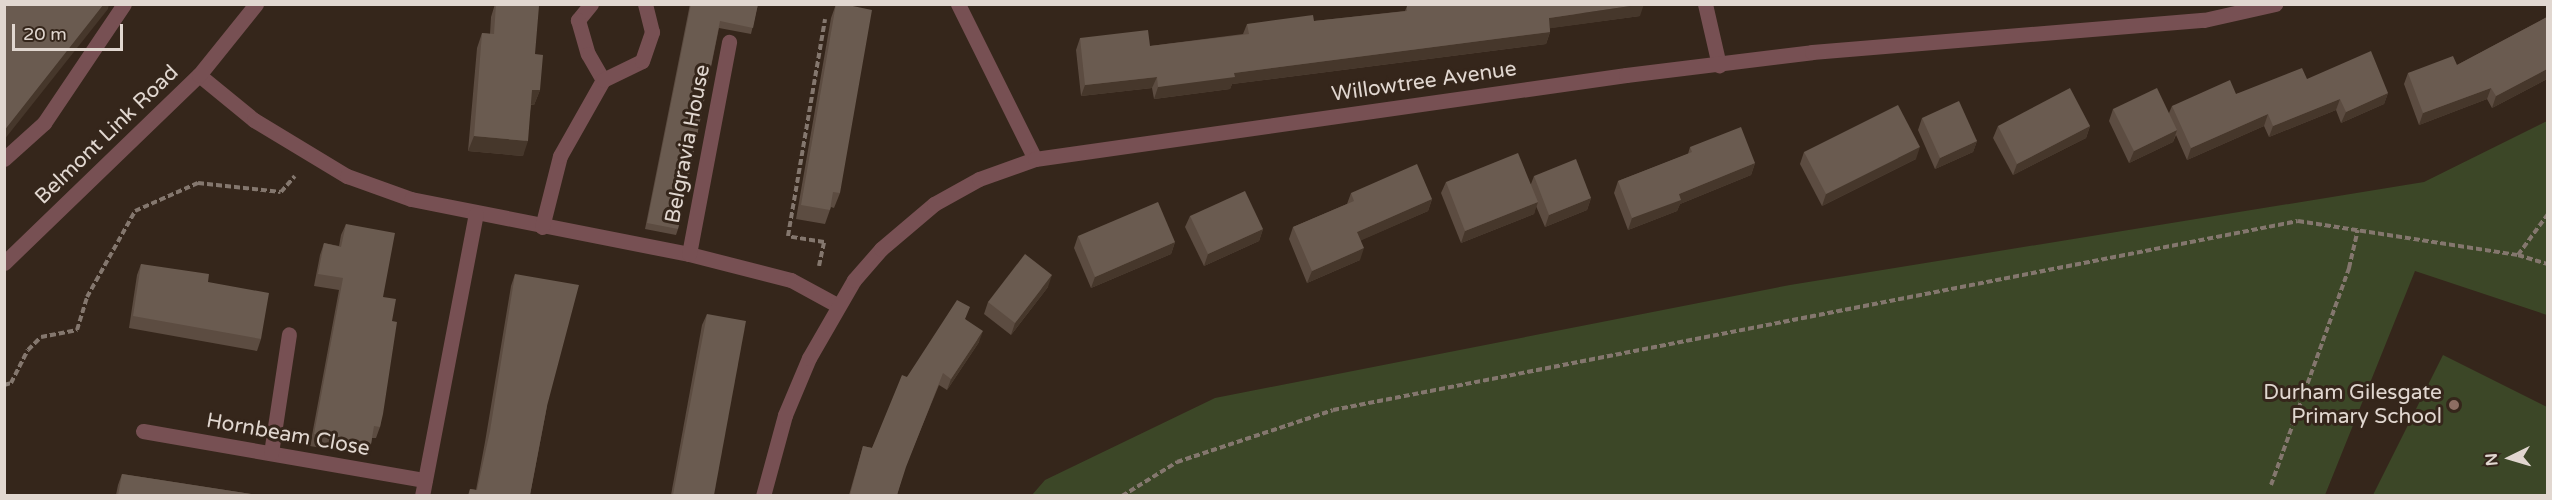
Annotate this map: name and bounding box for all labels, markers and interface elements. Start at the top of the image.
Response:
scale bar [15,12,126,50]
text: 20 m [23,23,67,45]
street label: Willowtree Avenue [1330,57,1518,107]
street label: Belmont Link Road [30,60,184,210]
street label: Belgravia House [660,62,716,226]
place label: Durham Gilesgate Primary School [2263,380,2442,430]
marker: Durham Gilesgate Primary School [2447,398,2461,412]
street label: Hornbeam Close [204,408,372,462]
north arrow [2480,428,2540,488]
text: N [2482,452,2503,467]

